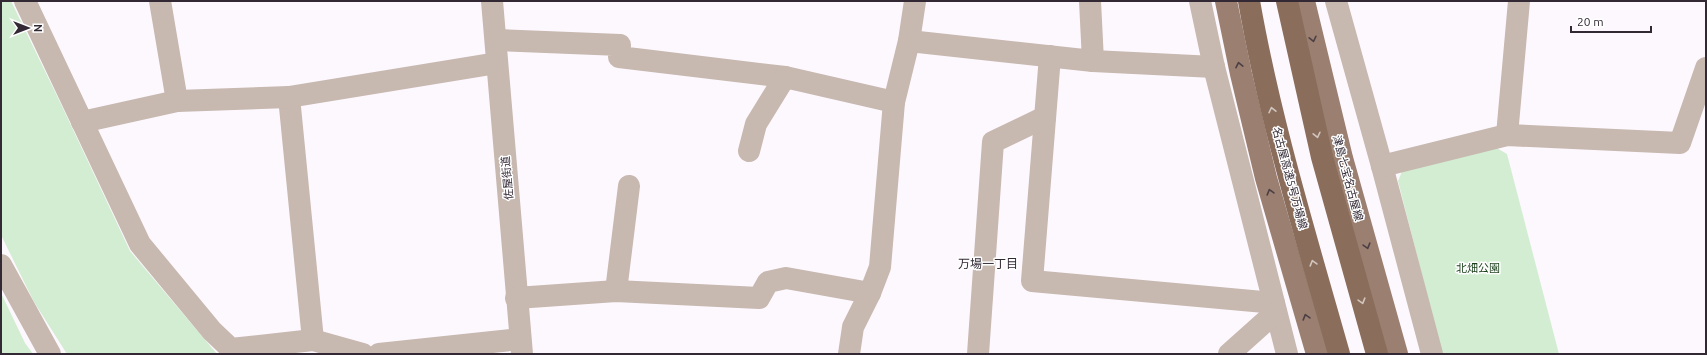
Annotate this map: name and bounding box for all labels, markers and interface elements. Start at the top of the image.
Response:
north arrow [8,8,48,48]
scale bar [1571,8,1651,34]
text: 20 m [1577,15,1604,28]
text: N [32,24,44,32]
one-way arrow [1308,36,1316,42]
one-way arrow [1235,62,1244,69]
one-way arrow [1269,107,1277,113]
street label: 名古屋高速5号万場線 [1271,126,1309,230]
one-way arrow [1312,132,1320,138]
street label: 津島七宝名古屋線 [1331,134,1365,222]
street label: 佐屋街道 [499,156,515,200]
one-way arrow [1266,188,1275,195]
one-way arrow [1362,242,1371,249]
district label: 万場一丁目 [958,257,1018,270]
one-way arrow [1309,259,1318,266]
park label: 北畑公園 [1456,262,1500,274]
one-way arrow [1357,297,1366,304]
one-way arrow [1302,313,1311,320]

